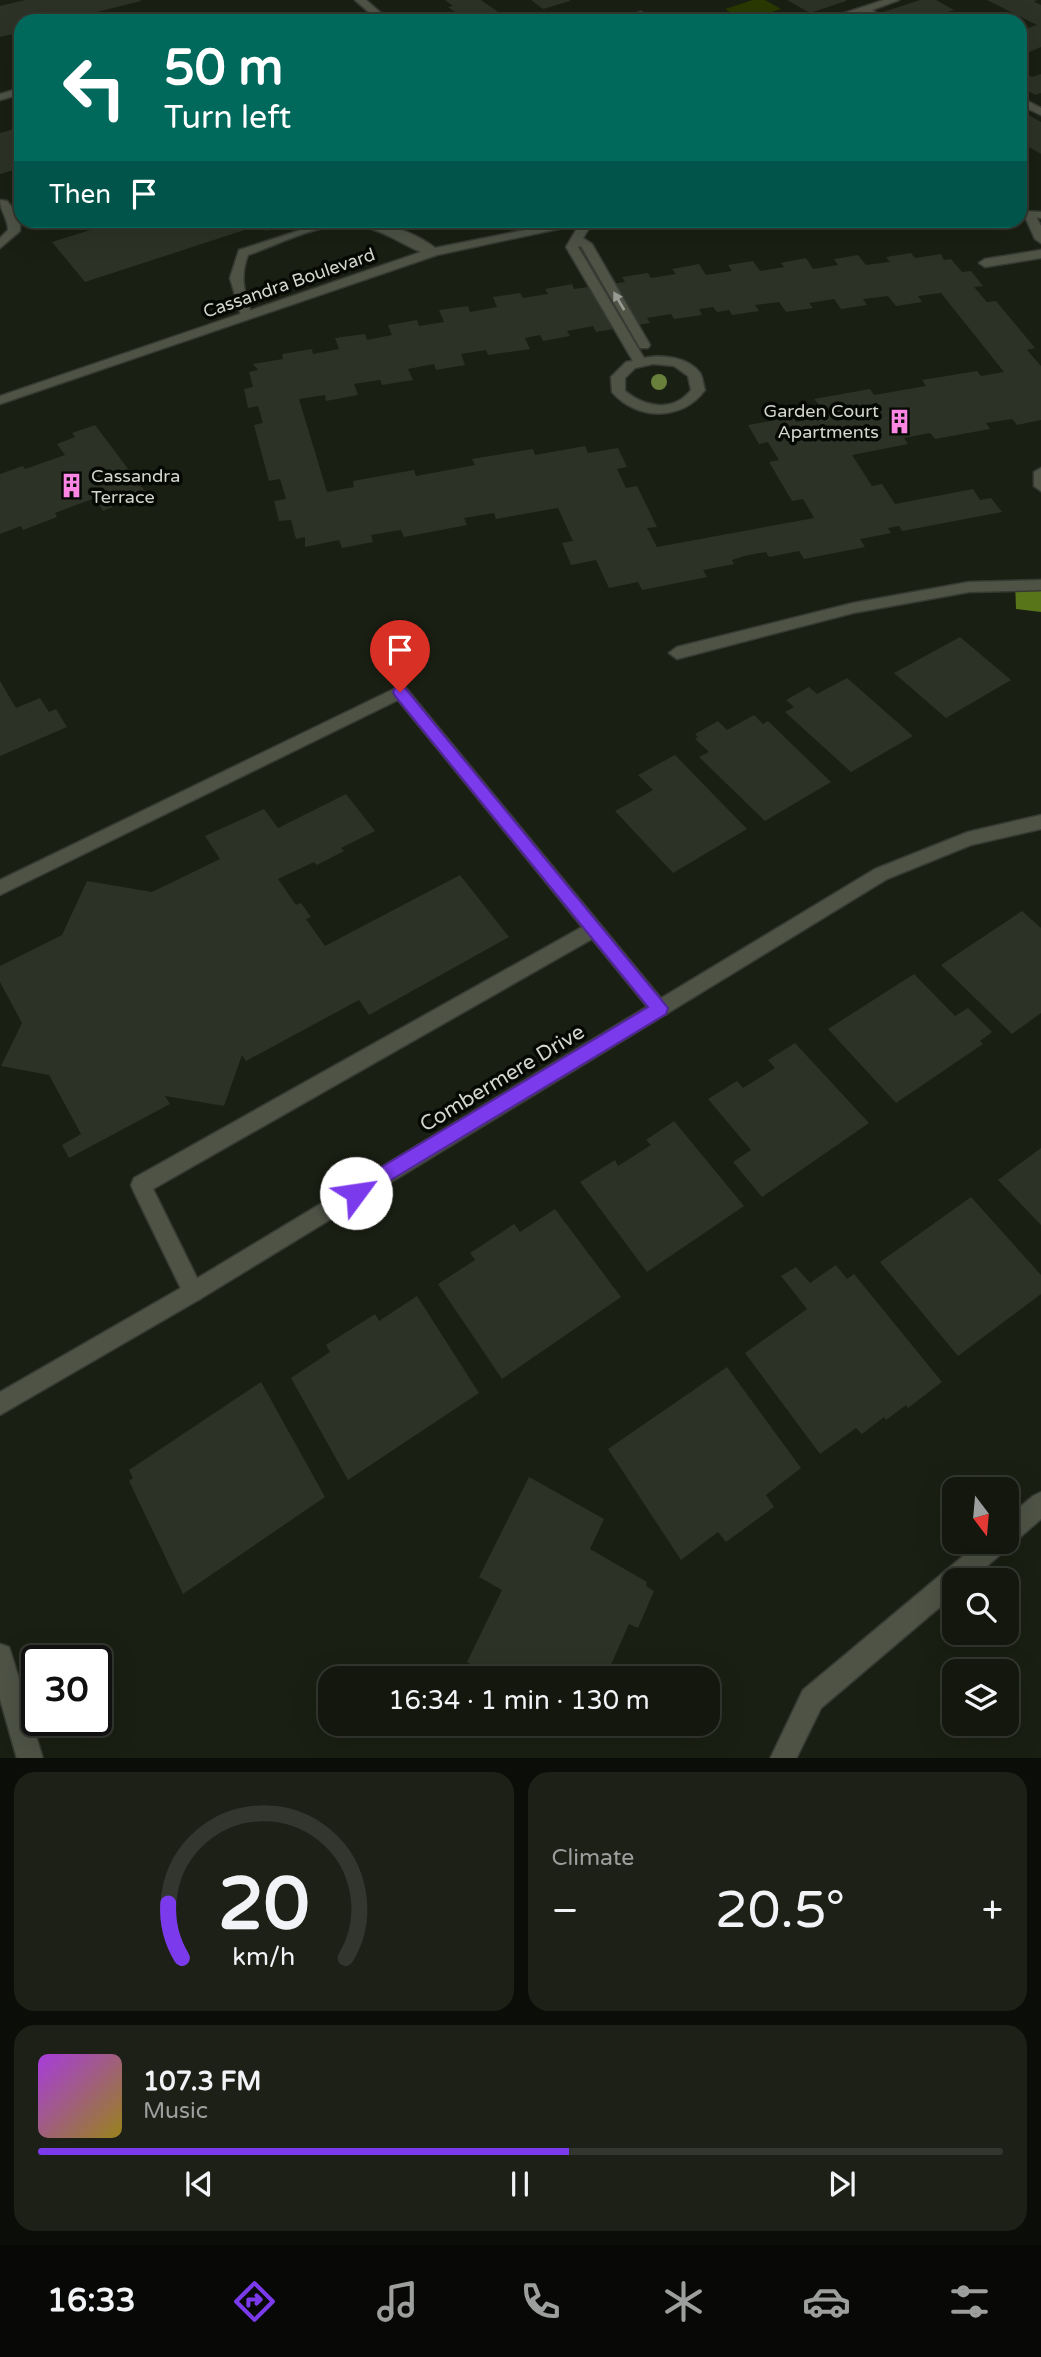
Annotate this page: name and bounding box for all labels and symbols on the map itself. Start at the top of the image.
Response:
street label: Cassandra Boulevard [200,243,378,323]
one-way arrow [613,291,625,310]
place label: Garden Court Apartments [764,400,879,443]
building icon: Garden Court Apartments [885,407,913,435]
place label: Cassandra Terrace [91,465,180,508]
building icon: Cassandra Terrace [57,472,85,500]
pin [370,620,430,692]
street label: Combermere Drive [415,1019,589,1137]
position arrow [319,1156,393,1230]
north arrow [942,1477,1018,1554]
speed limit sign: 30 [21,1645,112,1736]

